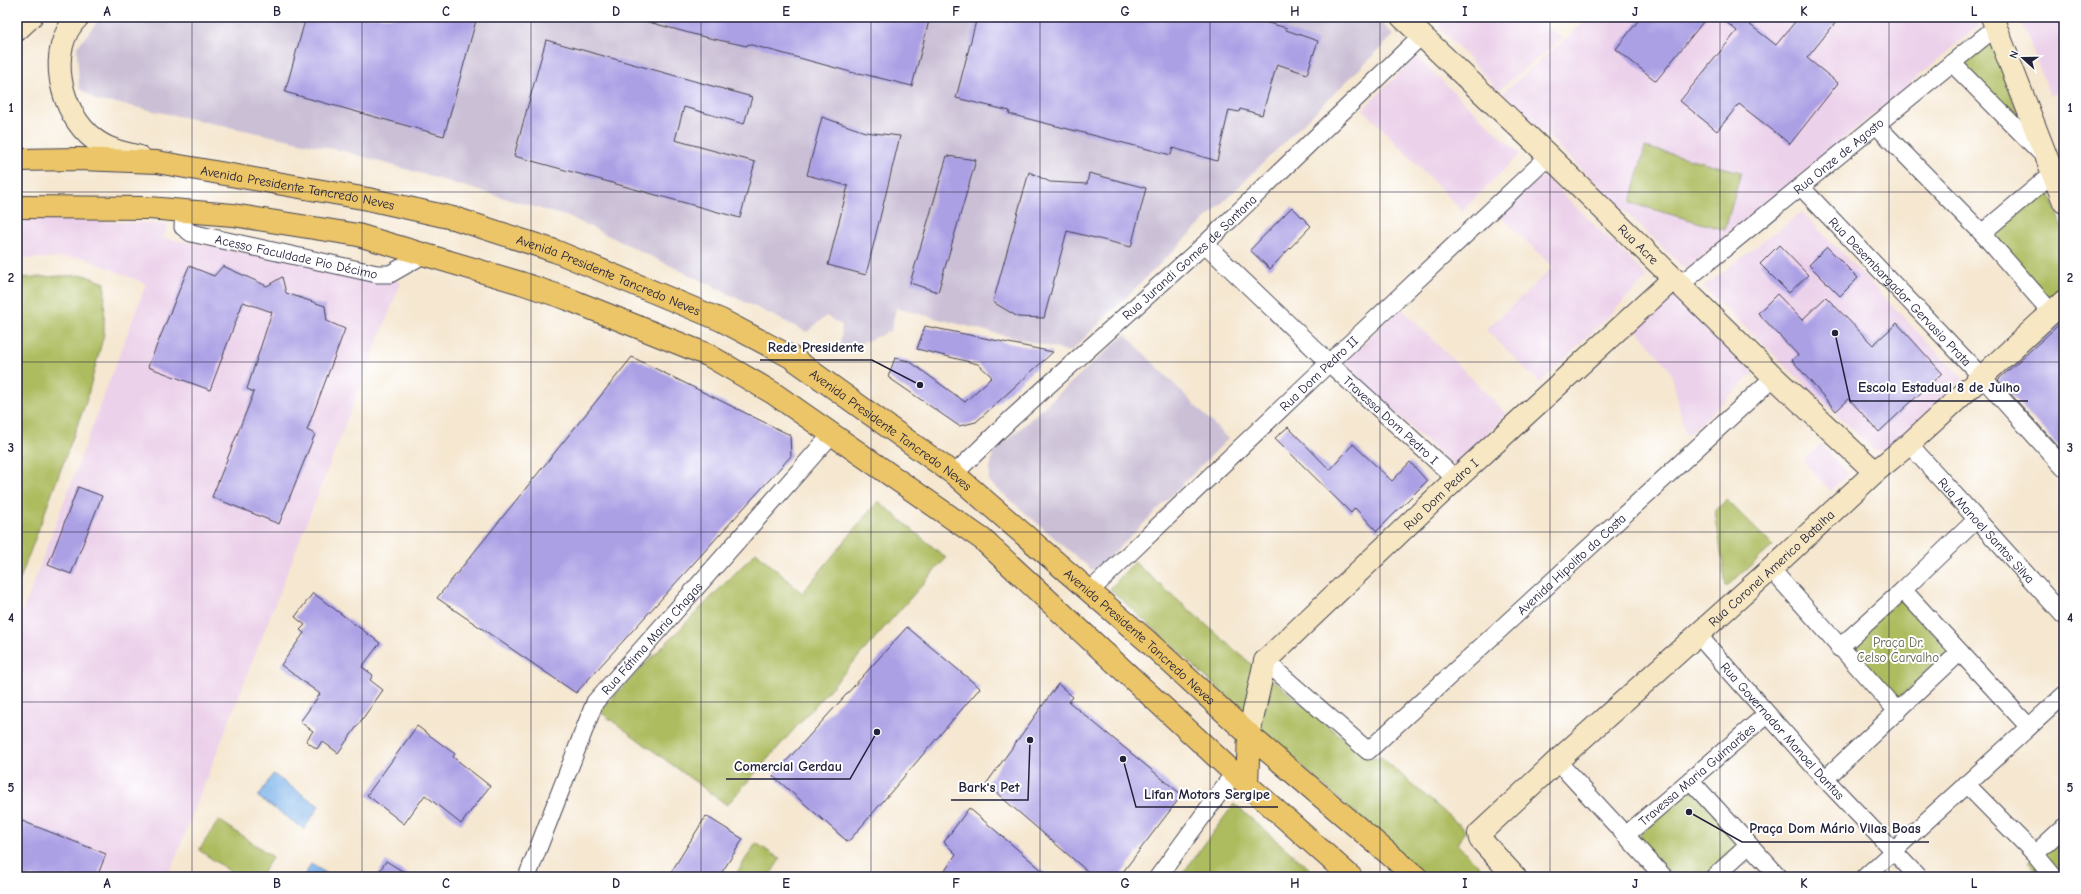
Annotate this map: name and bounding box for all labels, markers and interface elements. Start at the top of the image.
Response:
text: A [103,4,111,19]
text: B [273,4,281,19]
text: C [442,4,450,19]
text: D [612,4,620,19]
text: E [782,4,790,19]
text: F [952,4,960,19]
text: G [1120,4,1130,19]
text: H [1290,4,1300,19]
text: I [1462,4,1468,19]
text: J [1632,4,1638,19]
text: K [1800,4,1808,19]
text: L [1971,4,1978,19]
north arrow [2003,38,2043,78]
text: N [2007,49,2021,60]
text: 1 [8,100,14,115]
text: 1 [2067,100,2073,115]
street label: Rua Onze de Agosto [1790,114,1886,197]
street label: Avenida Presidente Tancredo Neves [200,162,396,212]
street label: Rua Jurandi Gomes de Santana [1119,191,1259,323]
street label: Rua Desembargador Gervasio Prata [1826,214,1975,369]
street label: Rua Acre [1615,221,1662,268]
street label: Acesso Faculdade Pio Décimo [214,231,379,281]
street label: Avenida Presidente Tancredo Neves [515,231,703,318]
text: 2 [8,270,14,285]
text: 2 [2067,270,2073,285]
street label: Rua Dom Pedro II [1276,333,1361,414]
callout: Rede Presidente [760,334,872,360]
text: Rede Presidente [768,339,864,356]
street label: Avenida Presidente Tancredo Neves [807,366,975,494]
street label: Travessa Dom Pedro I [1340,373,1442,467]
callout: Escola Estadual 8 de Julho [1850,375,2028,401]
text: Escola Estadual 8 de Julho [1858,379,2020,396]
text: 3 [8,440,14,455]
text: 3 [2067,440,2073,455]
street label: Rua Dom Pedro I [1400,455,1481,533]
street label: Rua Manoel Santos Silva [1935,474,2038,586]
street label: Rua Coronel Americo Batalha [1705,507,1837,629]
street label: Avenida Hipolito da Costa [1514,510,1629,618]
street label: Avenida Presidente Tancredo Neves [1061,565,1218,707]
street label: Rua Fátima Maria Chagas [598,579,705,697]
text: 4 [8,610,14,625]
text: 4 [2067,610,2073,625]
park label: Praça Dr. Celso Carvalho [1857,635,1939,665]
street label: Rua Governador Manoel Dantas [1718,659,1848,803]
street label: Travessa Maria Guimarães [1635,720,1758,829]
callout: Comercial Gerdau [726,753,850,779]
text: Comercial Gerdau [734,758,842,775]
callout: Bark's Pet [951,774,1028,800]
text: Bark's Pet [958,779,1020,796]
text: 5 [8,780,15,795]
text: 5 [2067,780,2074,795]
callout: Lifan Motors Sergipe [1136,781,1278,807]
text: Lifan Motors Sergipe [1144,786,1270,803]
callout: Praça Dom Mário Vilas Boas [1742,816,1929,842]
text: Praça Dom Mário Vilas Boas [1749,820,1921,837]
text: A [103,876,111,891]
text: B [273,876,281,891]
text: C [442,876,450,891]
text: D [612,876,620,891]
text: E [782,876,790,891]
text: F [952,876,960,891]
text: G [1120,876,1130,891]
text: H [1290,876,1300,891]
text: I [1462,876,1468,891]
text: J [1632,876,1638,891]
text: K [1800,876,1808,891]
text: L [1971,876,1978,891]

